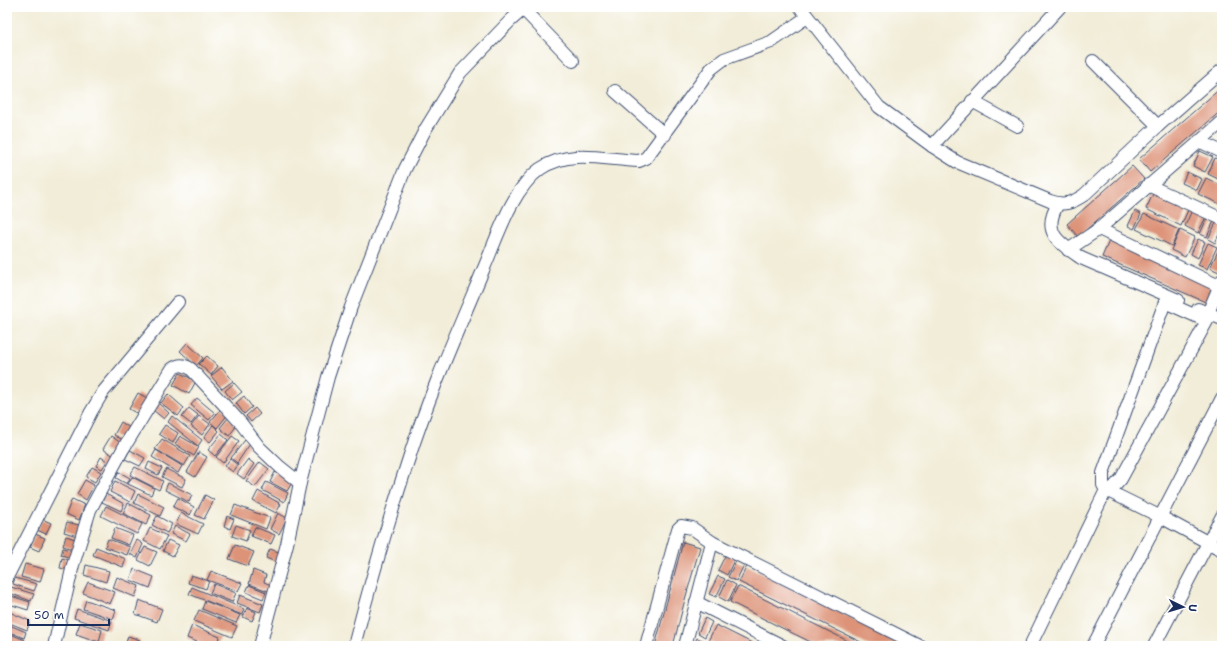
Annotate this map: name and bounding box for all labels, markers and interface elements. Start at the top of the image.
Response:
north arrow [1163,587,1203,627]
scale bar [28,601,109,627]
text: U [1185,603,1200,612]
text: 50 m [34,607,64,623]

